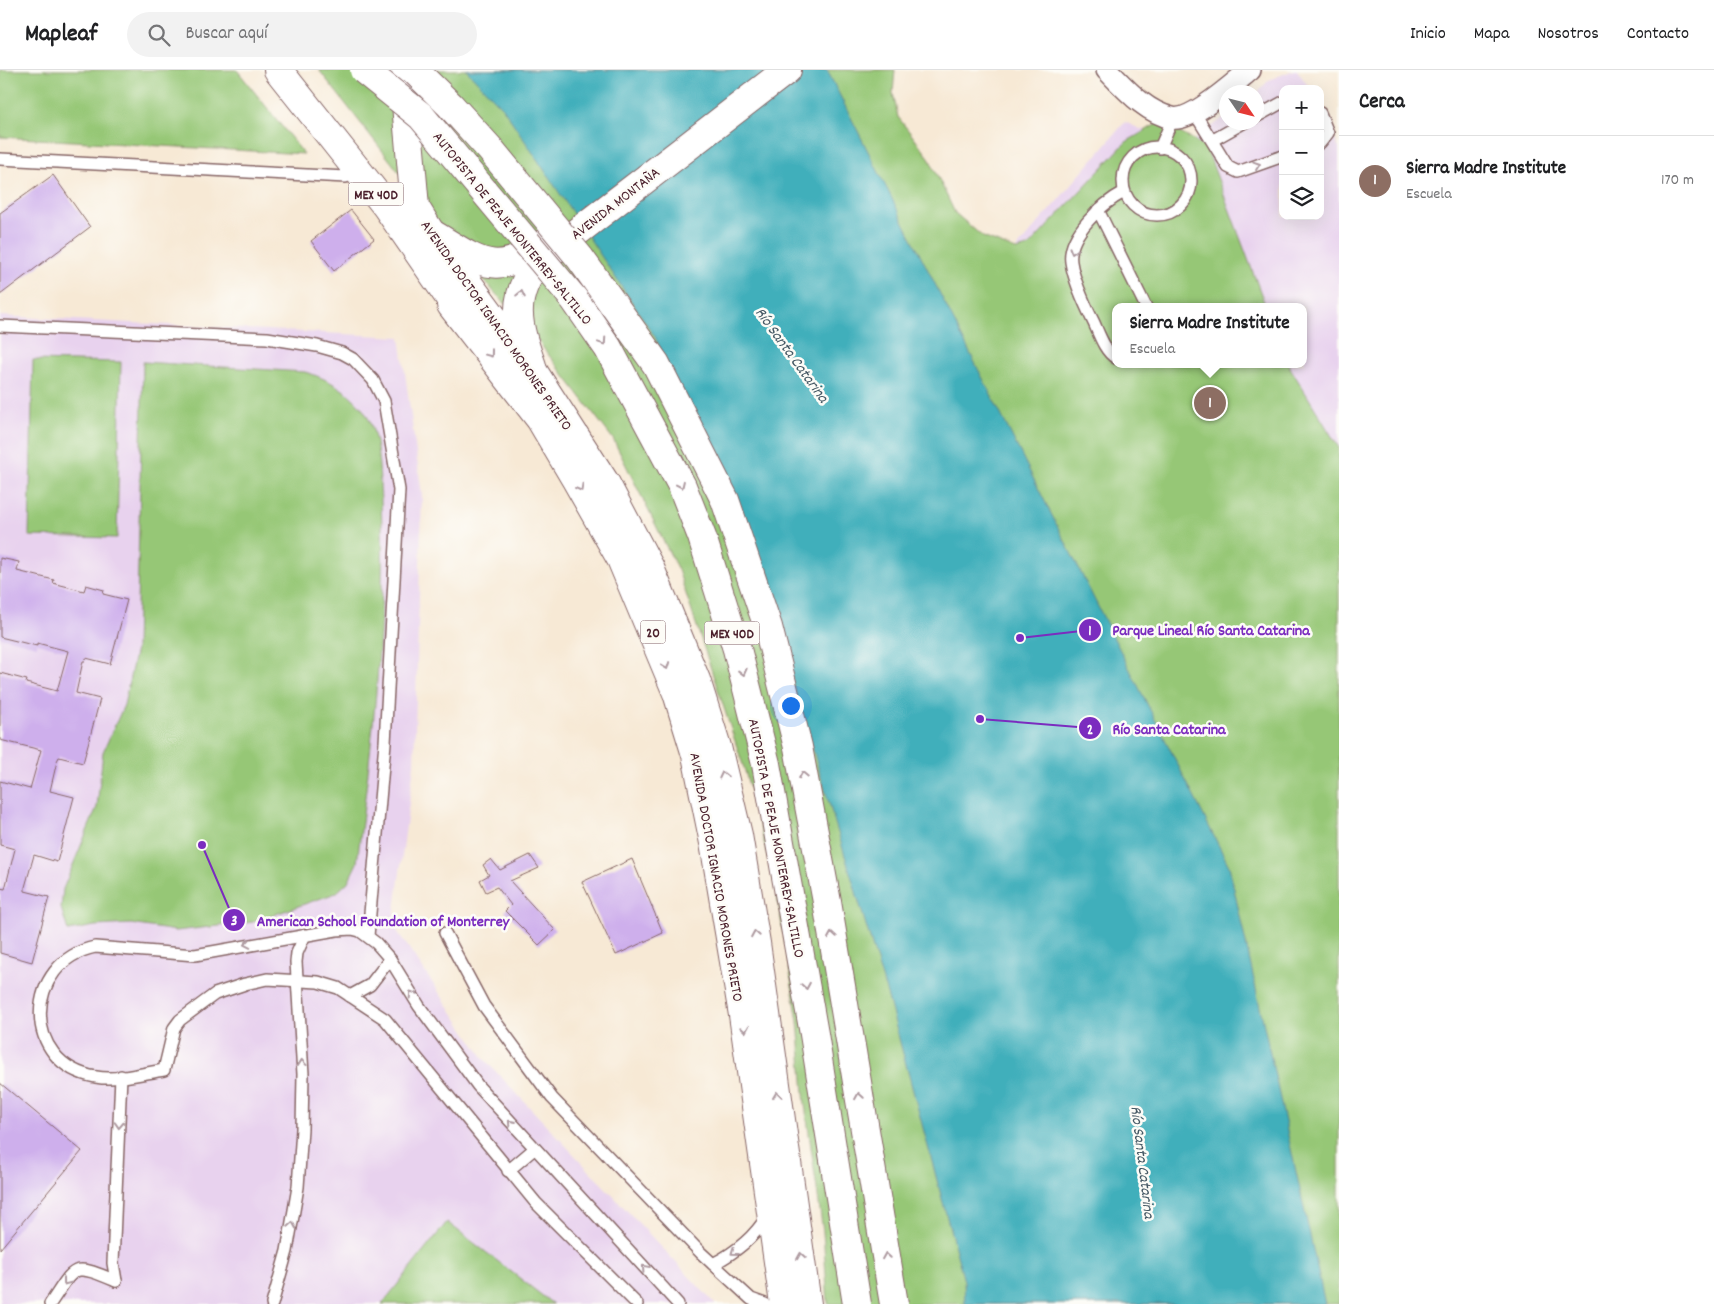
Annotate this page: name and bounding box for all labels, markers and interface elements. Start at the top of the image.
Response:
search box [127,12,477,57]
text: Mapleaf [25,18,97,52]
icon: search [145,21,173,49]
text: Buscar aquí [185,21,268,48]
text: Inicio [1410,22,1446,47]
text: Mapa [1474,22,1509,47]
text: Nosotros [1537,22,1599,47]
text: Contacto [1627,22,1689,47]
north arrow [1219,85,1264,130]
map controls [1279,85,1324,220]
button: + [1279,85,1324,130]
text: Cerca [1359,88,1405,118]
street label: AUTOPISTA DE PEAJE MONTERREY-SALTILLO [426,128,597,331]
button: − [1279,130,1324,175]
text: Sierra Madre Institute [1406,156,1566,183]
one-way arrow [1252,161,1261,171]
street label: AVENIDA MONTAÑA [567,163,665,246]
text: 1 [1373,169,1377,192]
text: 170 m [1661,169,1694,192]
button: layers [1279,175,1324,220]
road number: MEX 40D [348,182,404,206]
text: Escuela [1406,183,1452,206]
street label: AVENIDA DOCTOR IGNACIO MORONES PRIETO [414,216,577,436]
one-way arrow [1069,246,1079,254]
one-way arrow [515,289,526,298]
water label: Río Santa Catarina [748,303,834,409]
popup [1112,303,1307,368]
text: Sierra Madre Institute [1129,311,1290,338]
one-way arrow [597,337,607,346]
text: Escuela [1129,338,1175,361]
one-way arrow [484,348,493,358]
pin: 1 [1194,384,1226,422]
one-way arrow [674,480,685,489]
one-way arrow [574,483,584,492]
callout: Parque Lineal Río Santa Catarina [1077,614,1320,645]
road number: 20 [640,620,666,644]
text: Parque Lineal Río Santa Catarina [1112,620,1311,643]
text: 1 [1088,621,1092,643]
road number: MEX 40D [704,622,760,644]
one-way arrow [661,661,671,669]
one-way arrow [737,668,748,677]
your location [778,693,804,719]
callout: Río Santa Catarina [1078,713,1236,744]
street label: AUTOPISTA DE PEAJE MONTERREY-SALTILLO [741,717,809,960]
text: Río Santa Catarina [1112,719,1227,742]
text: 2 [1087,720,1093,742]
street label: AVENIDA DOCTOR IGNACIO MORONES PRIETO [682,751,748,1004]
one-way arrow [718,770,729,779]
one-way arrow [798,771,809,780]
callout: American School Foundation of Monterrey [221,905,519,936]
text: 3 [231,911,238,933]
text: American School Foundation of Monterrey [257,911,511,934]
one-way arrow [750,930,760,938]
one-way arrow [828,931,838,940]
one-way arrow [243,939,252,949]
one-way arrow [800,981,810,990]
one-way arrow [409,991,418,1000]
one-way arrow [739,1025,749,1033]
one-way arrow [297,1059,308,1067]
one-way arrow [772,1091,783,1099]
one-way arrow [854,1091,865,1099]
water label: Río Santa Catarina [1123,1105,1160,1221]
one-way arrow [508,1120,517,1129]
one-way arrow [113,1121,124,1129]
one-way arrow [286,1220,296,1229]
one-way arrow [730,1246,740,1255]
one-way arrow [796,1251,806,1260]
one-way arrow [881,1252,891,1260]
one-way arrow [642,1264,651,1273]
one-way arrow [63,1276,71,1285]

